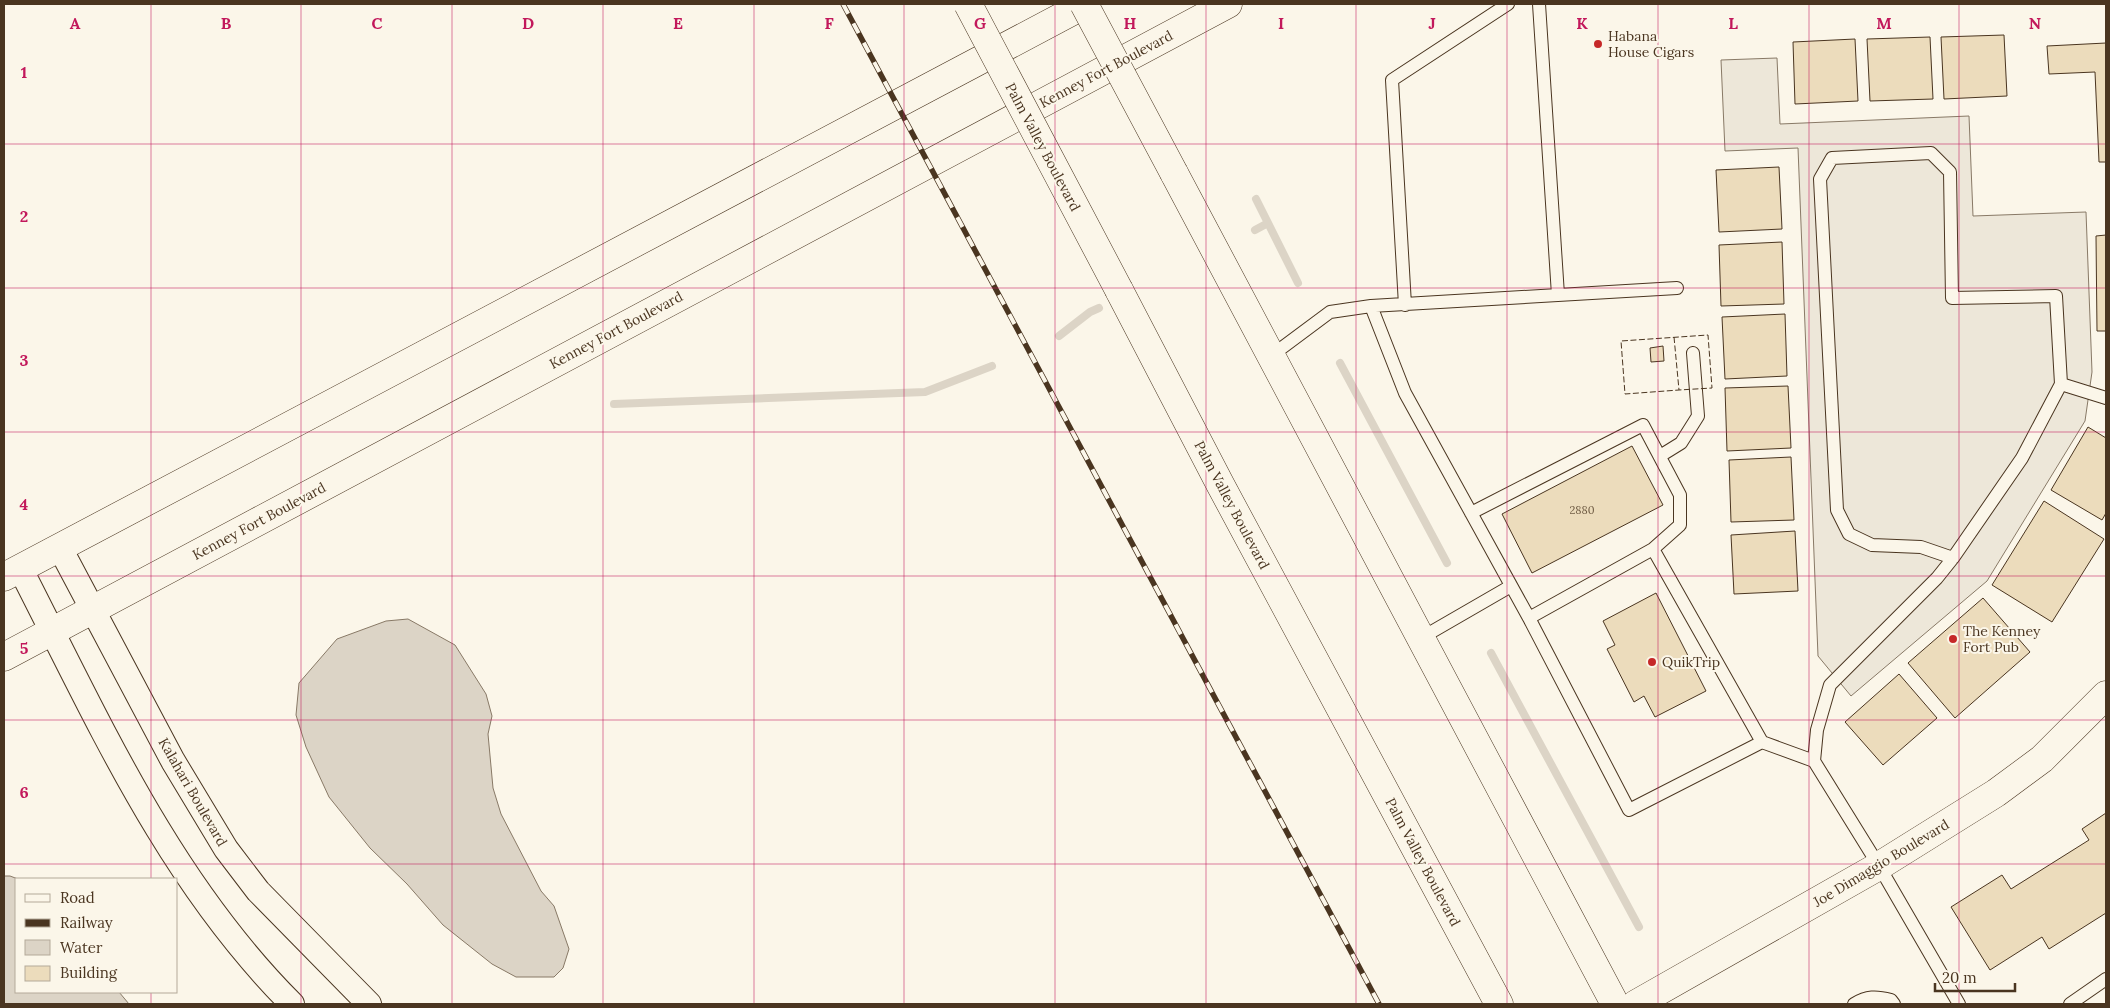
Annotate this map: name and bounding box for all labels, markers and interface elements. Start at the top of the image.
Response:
text: A [70,13,81,33]
text: B [221,13,232,33]
text: C [371,13,383,33]
text: D [522,13,534,33]
text: E [673,13,683,33]
text: F [824,13,834,33]
text: G [974,13,986,33]
text: H [1124,13,1137,33]
text: I [1278,13,1284,33]
text: J [1428,13,1436,33]
text: K [1576,13,1588,33]
text: L [1728,13,1738,33]
text: M [1876,13,1892,33]
text: N [2029,13,2041,33]
street label: Kenney Fort Boulevard [1036,26,1176,112]
place label: Habana House Cigars [1608,27,1694,61]
marker: Habana House Cigars [1592,38,1604,50]
text: 1 [21,62,27,82]
street label: Palm Valley Boulevard [1002,80,1084,214]
text: 2 [20,206,28,226]
street label: Kenney Fort Boulevard [546,287,686,373]
text: 3 [20,350,29,370]
street label: Palm Valley Boulevard [1191,438,1273,572]
street label: Kenney Fort Boulevard [189,478,329,564]
text: 4 [20,494,29,514]
house number: 2880 [1569,503,1595,517]
place label: The Kenney Fort Pub [1963,622,2041,656]
marker: The Kenney Fort Pub [1947,633,1959,645]
text: 5 [20,638,29,658]
place label: QuikTrip [1662,653,1720,671]
marker: QuikTrip [1646,656,1658,668]
street label: Kalahari Boulevard [155,735,231,849]
text: 6 [19,782,29,802]
street label: Palm Valley Boulevard [1382,795,1464,929]
street label: Joe Dimaggio Boulevard [1809,815,1952,911]
legend [15,878,178,993]
text: Road [60,888,95,907]
text: Railway [60,913,113,932]
text: Water [60,938,103,957]
scale bar [1935,960,2015,992]
text: Building [60,963,118,982]
text: 20 m [1942,968,1977,987]

